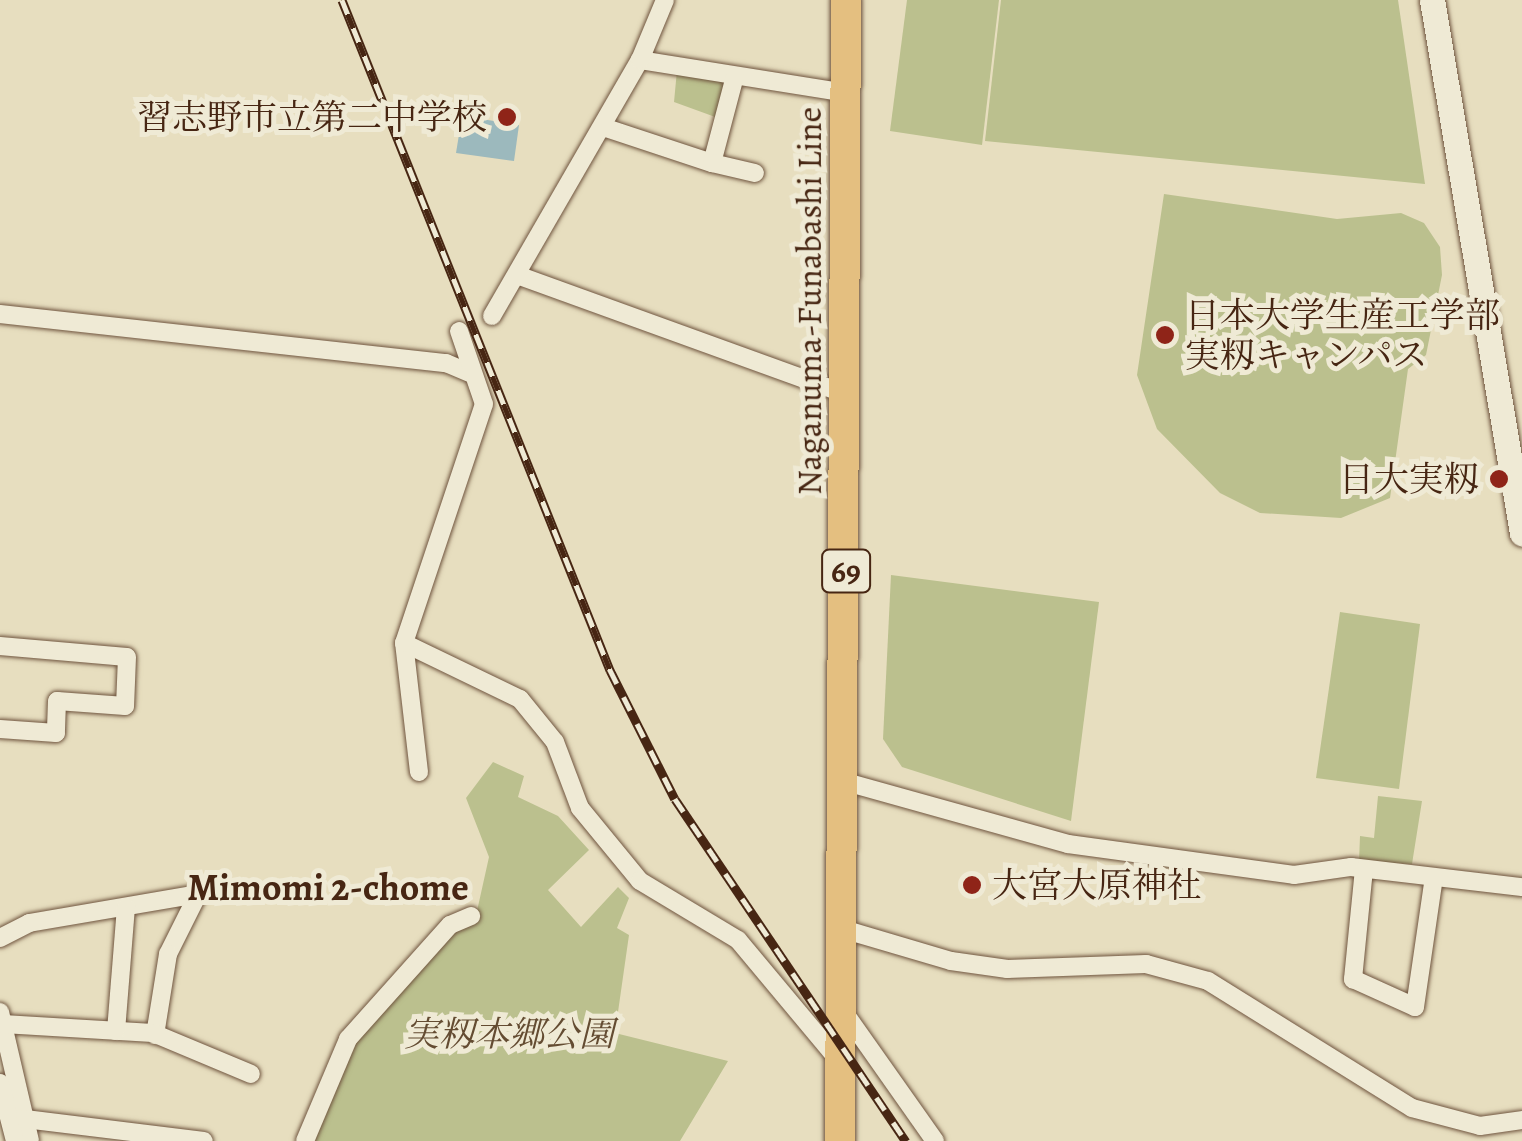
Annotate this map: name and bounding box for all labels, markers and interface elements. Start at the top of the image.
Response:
place label: 習志野市立第二中学校 [137,96,487,138]
marker: 習志野市立第二中学校 [496,106,518,128]
street label: Naganuma-Funabashi Line [788,107,830,495]
place label: 日本大学生産工学部 実籾キャンパス [1185,294,1500,376]
marker: 日本大学生産工学部 実籾キャンパス [1154,324,1176,346]
place label: 日大実籾 [1339,458,1479,500]
marker: 日大実籾 [1488,468,1510,490]
road number: 69 [821,544,871,598]
place label: 大宮大原神社 [992,864,1202,906]
district label: Mimomi 2-chome [187,865,469,911]
marker: 大宮大原神社 [961,874,983,896]
park label: 実籾本郷公園 [404,1013,614,1055]

